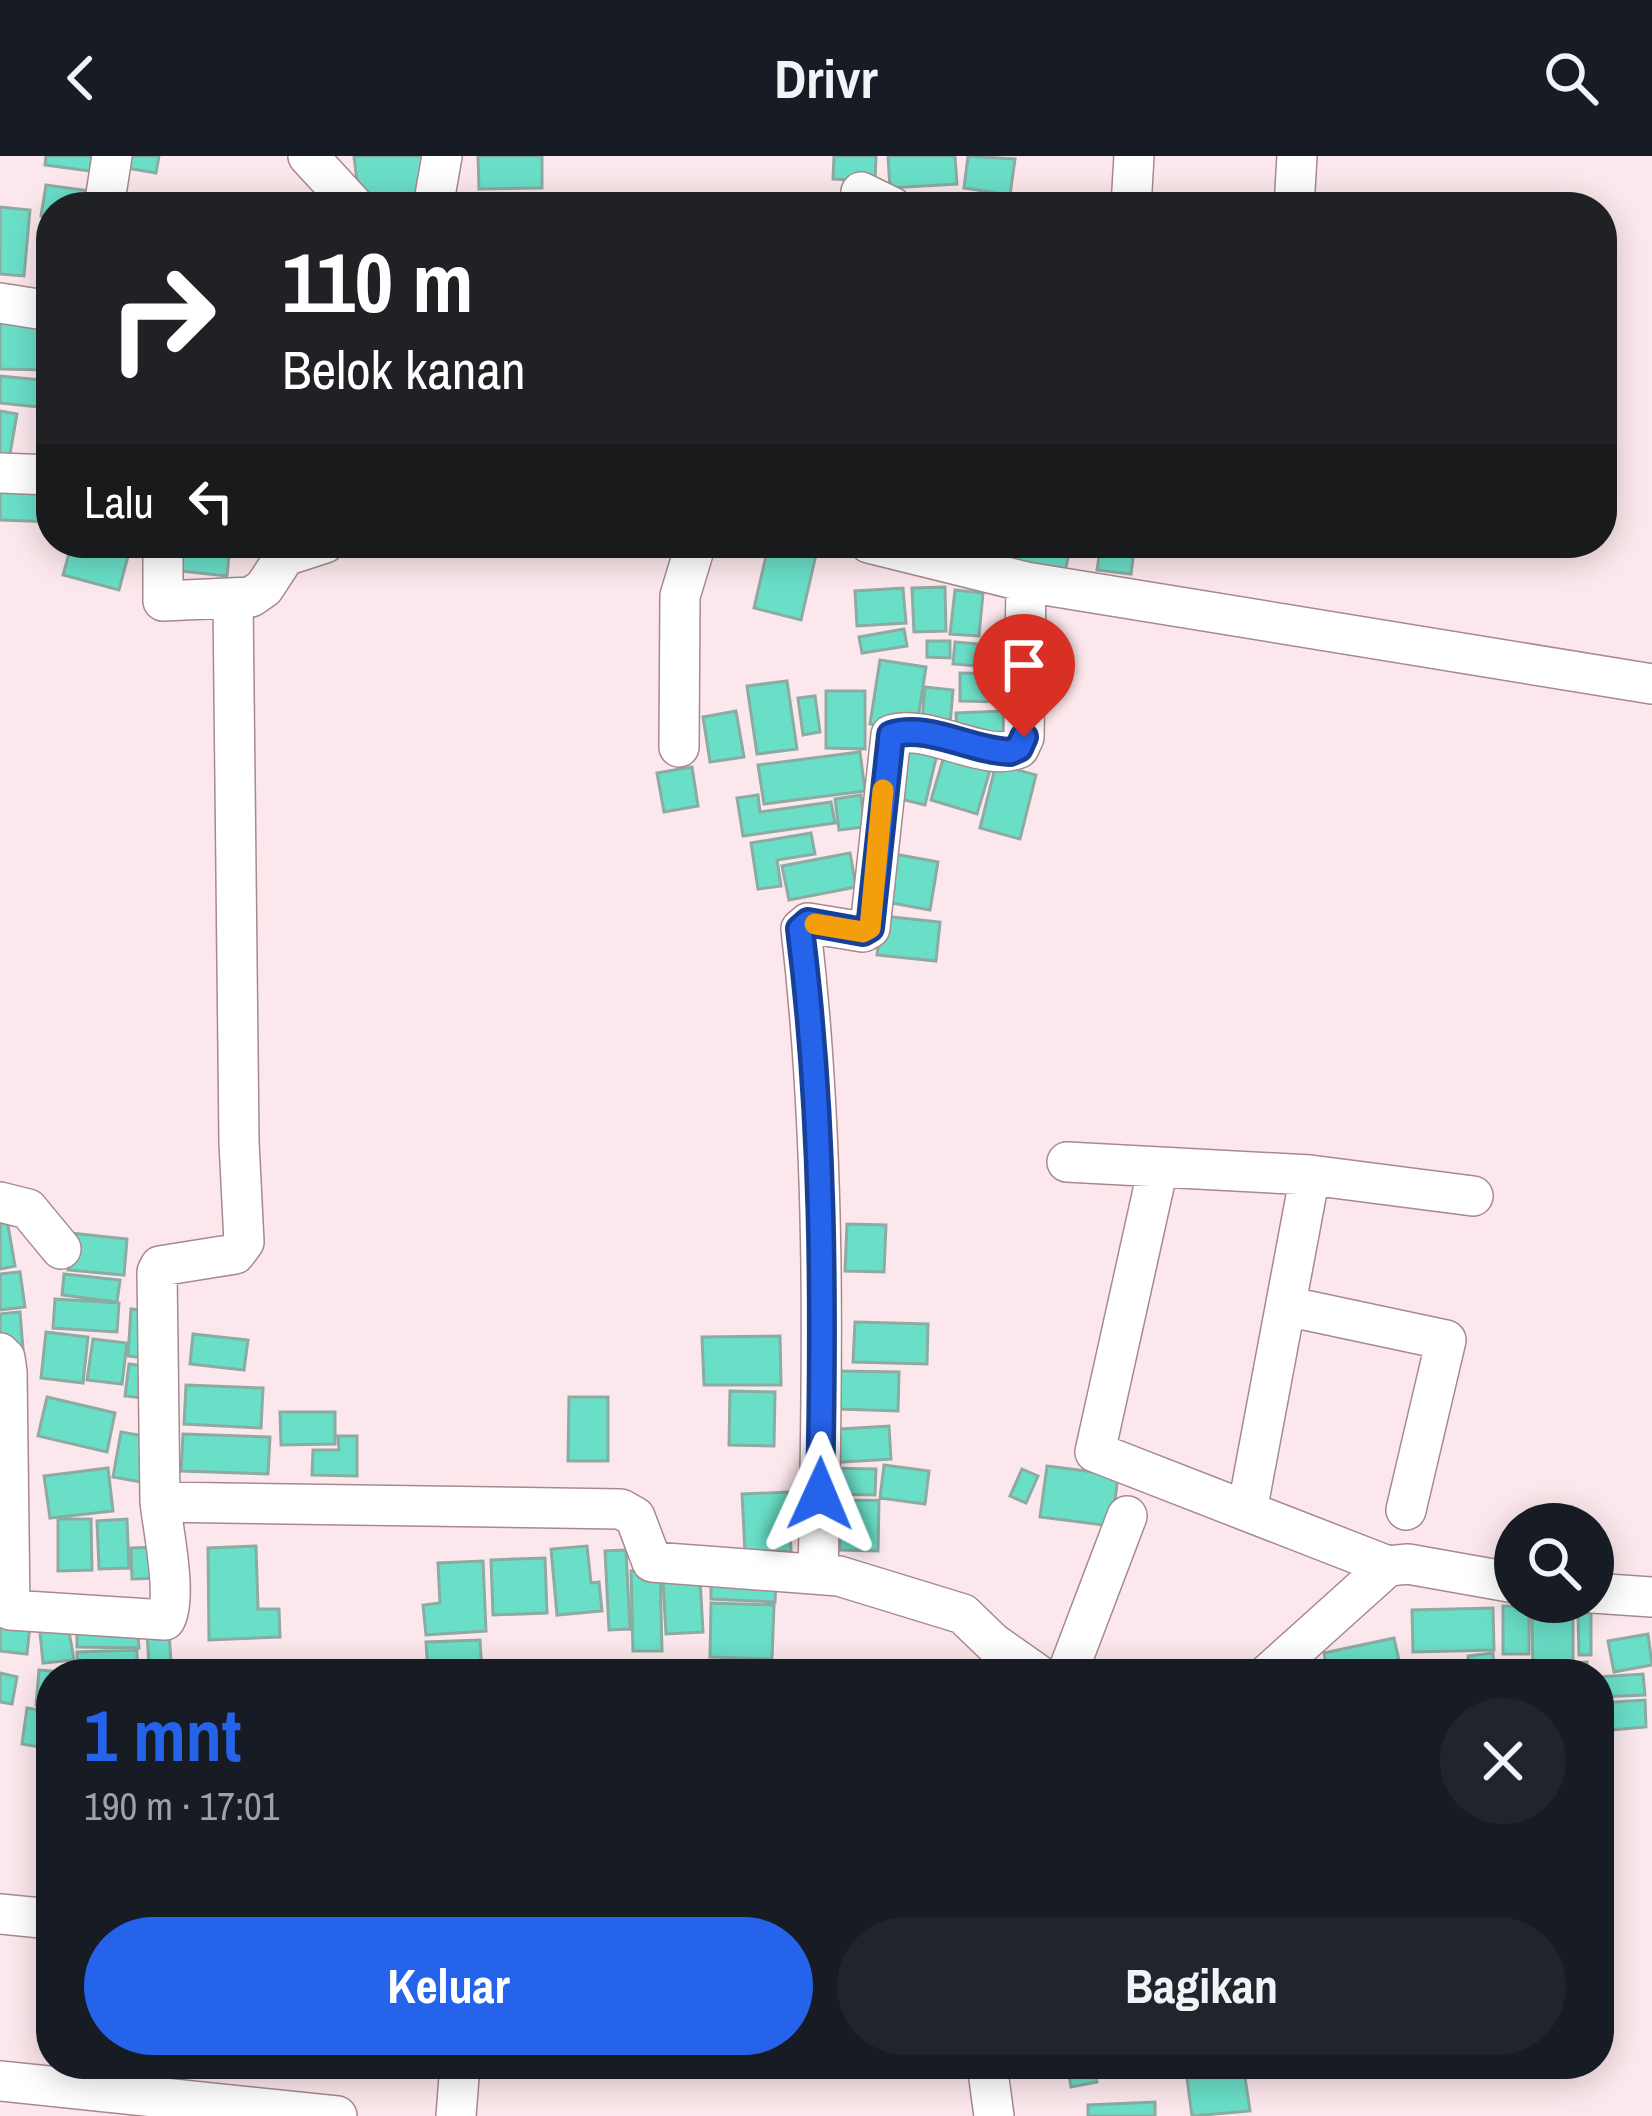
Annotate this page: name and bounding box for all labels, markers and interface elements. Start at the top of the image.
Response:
text: Drivr [774,42,878,115]
icon: back [48,45,114,111]
icon: search [1538,45,1604,111]
text: 110 m [282,225,474,338]
icon: right [84,240,240,396]
text: Belok kanan [282,333,526,406]
icon: left [178,468,244,534]
text: Lalu [84,471,154,532]
pin [973,614,1075,737]
icon: arrive [991,632,1057,698]
position arrow [757,1431,883,1557]
map controls [1494,1503,1614,1623]
button: search [1494,1503,1614,1623]
text: 1 mnt [84,1686,241,1783]
button: close [1440,1698,1566,1824]
text: 190 m · 17:01 [84,1780,280,1832]
button: Keluar [84,1917,813,2055]
button: Bagikan [837,1917,1566,2055]

